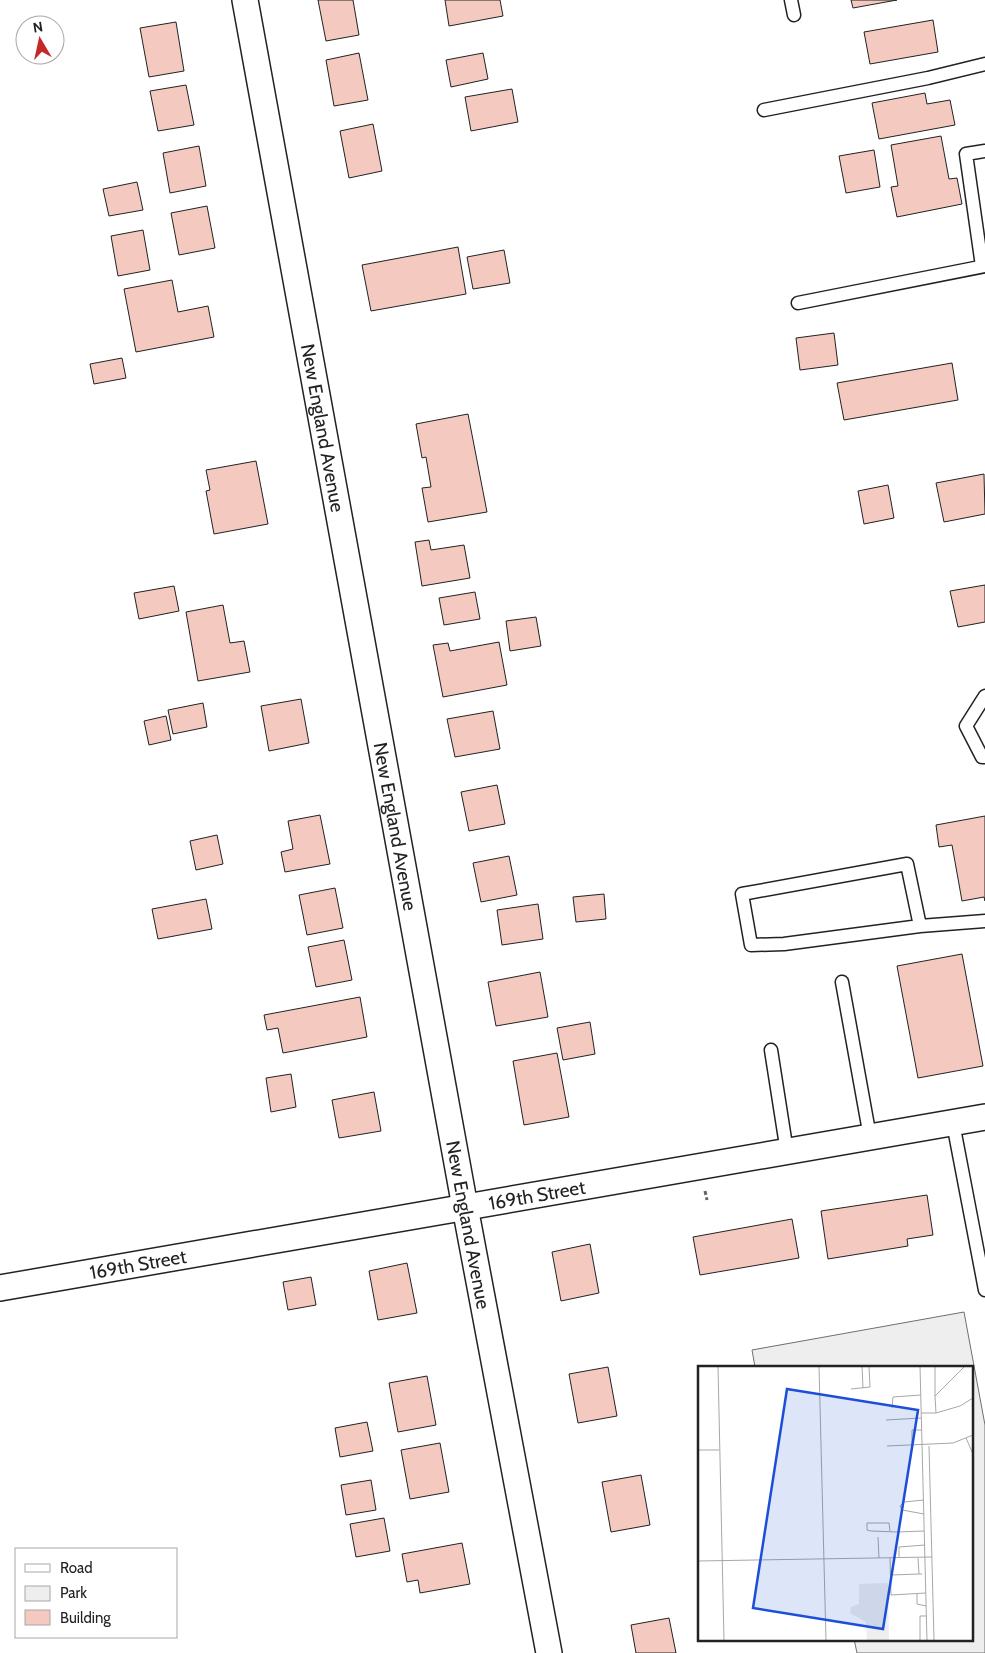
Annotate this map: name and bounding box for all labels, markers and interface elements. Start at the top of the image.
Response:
north arrow [15,15,65,65]
text: N [32,17,44,37]
street label: New England Avenue [296,342,349,514]
street label: New England Avenue [369,740,422,913]
street label: New England Avenue [441,1139,495,1311]
street label: 169th Street [487,1175,588,1215]
street label: 169th Street [88,1245,189,1284]
inset map [698,1366,972,1640]
legend [15,1548,178,1638]
text: Road [60,1559,93,1577]
text: Park [60,1584,87,1602]
text: Building [60,1609,111,1627]

